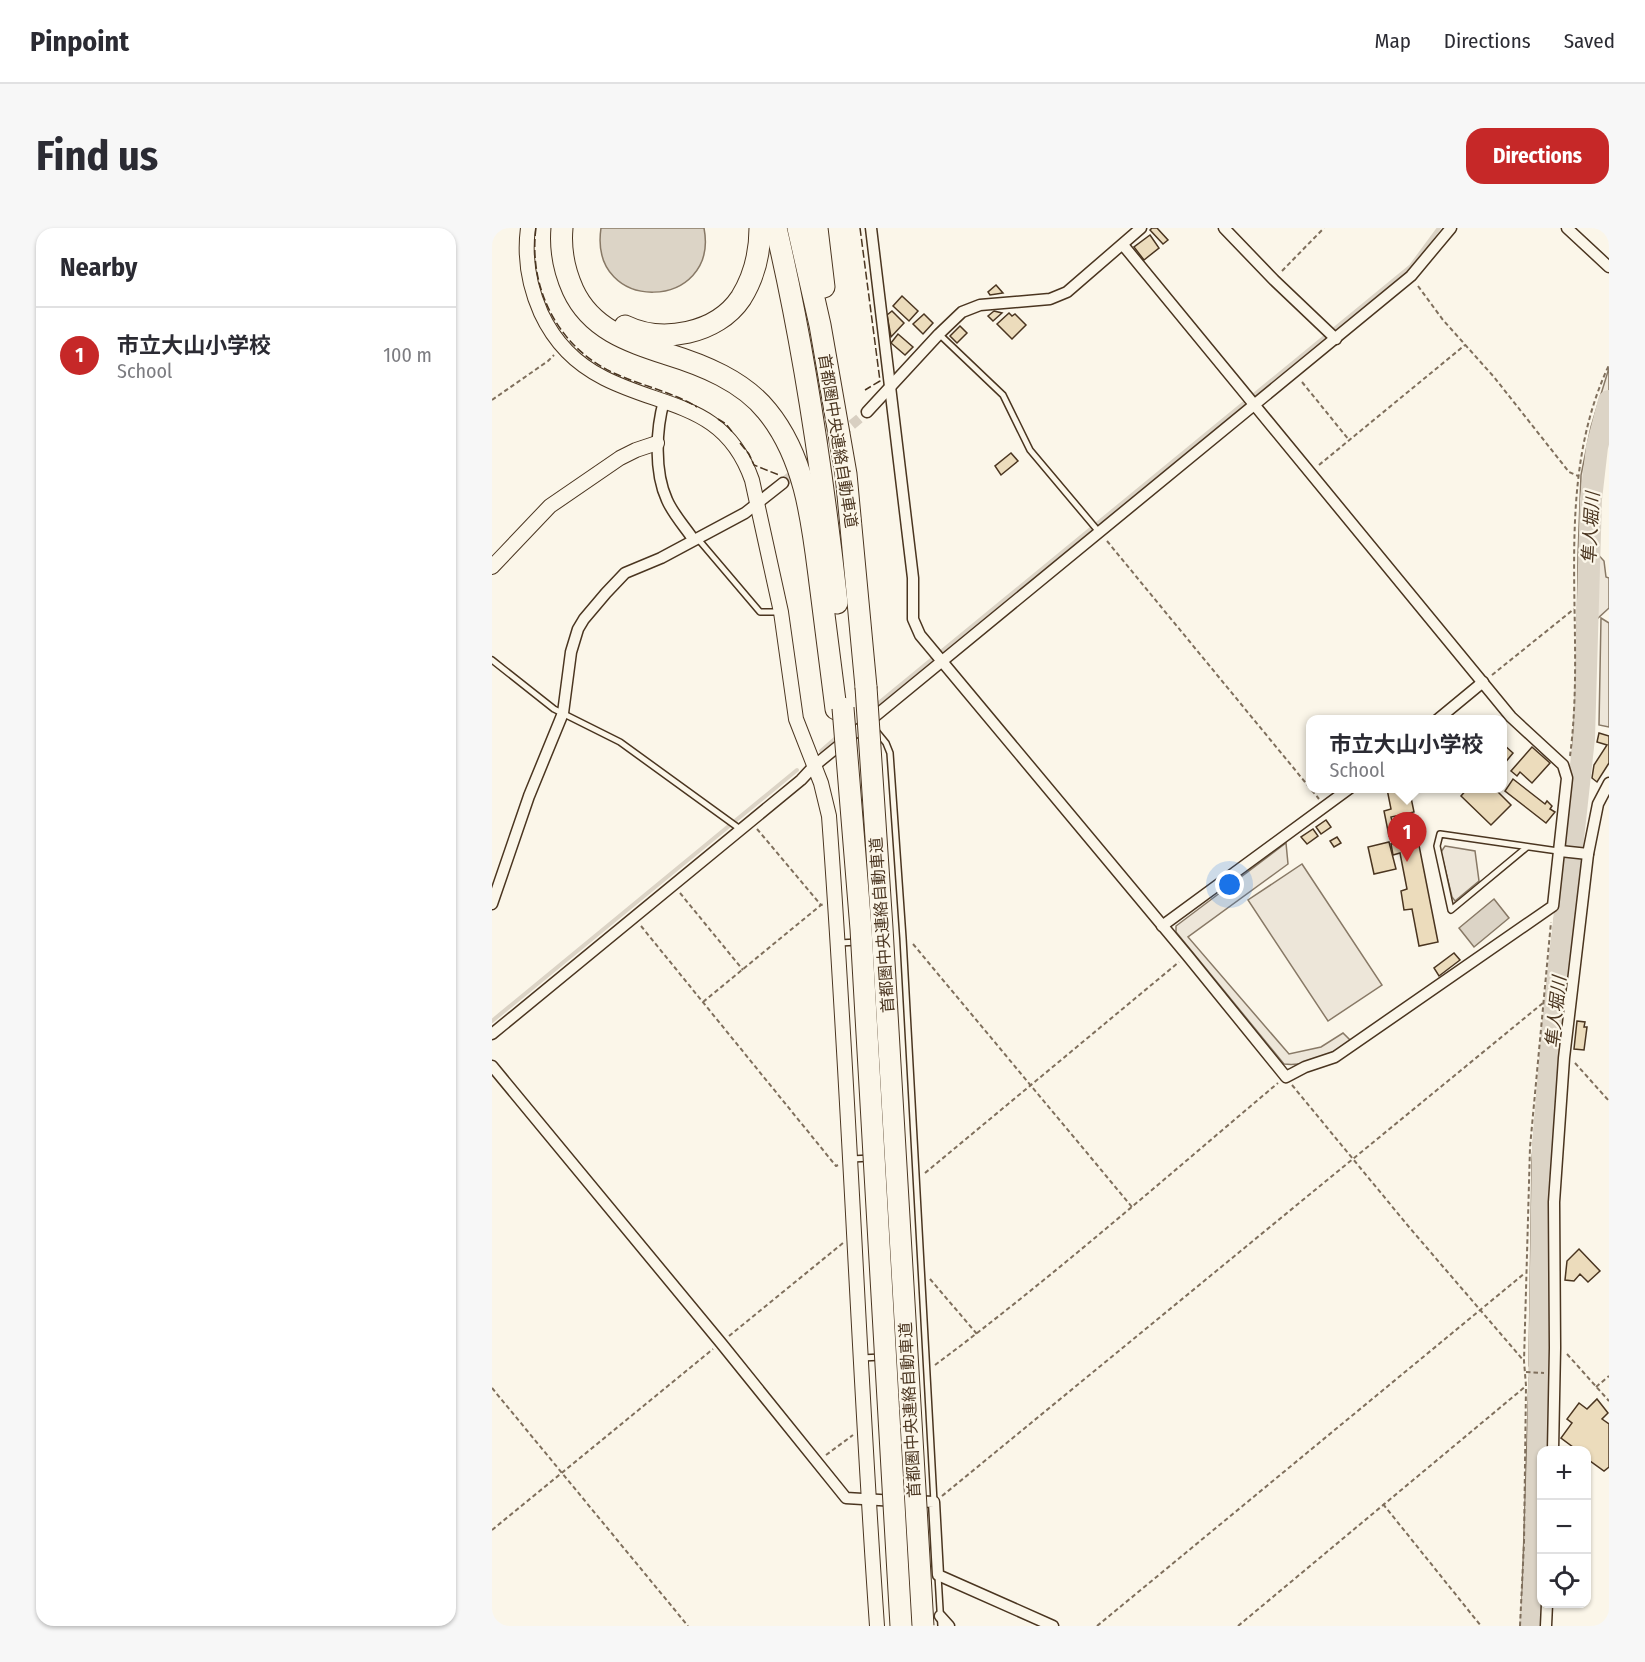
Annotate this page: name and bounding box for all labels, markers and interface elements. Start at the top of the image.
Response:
text: Pinpoint [30,25,129,58]
text: Map [1374,28,1411,54]
text: Directions [1444,28,1531,54]
text: Saved [1564,28,1615,54]
button: Directions [1466,128,1609,184]
text: Find us [36,131,158,181]
text: Nearby [60,252,137,283]
text: 市立大山小学校 [117,332,271,359]
text: 1 [75,343,84,367]
text: 100 m [383,343,432,367]
street label: 首都圏中央連絡自動車道 [815,353,861,529]
text: School [117,359,172,383]
water label: 隼人堀川 [1578,489,1604,565]
popup [1306,715,1507,793]
text: 市立大山小学校 [1329,731,1484,758]
text: School [1329,758,1385,782]
pin: 1 [1388,812,1426,862]
street label: 首都圏中央連絡自動車道 [866,837,898,1013]
your location [1215,870,1244,899]
water label: 隼人堀川 [1541,973,1571,1049]
street label: 首都圏中央連絡自動車道 [896,1322,924,1498]
map controls [1537,1446,1591,1608]
button: + [1537,1446,1591,1500]
button: − [1537,1500,1591,1554]
button: locate [1537,1554,1591,1608]

